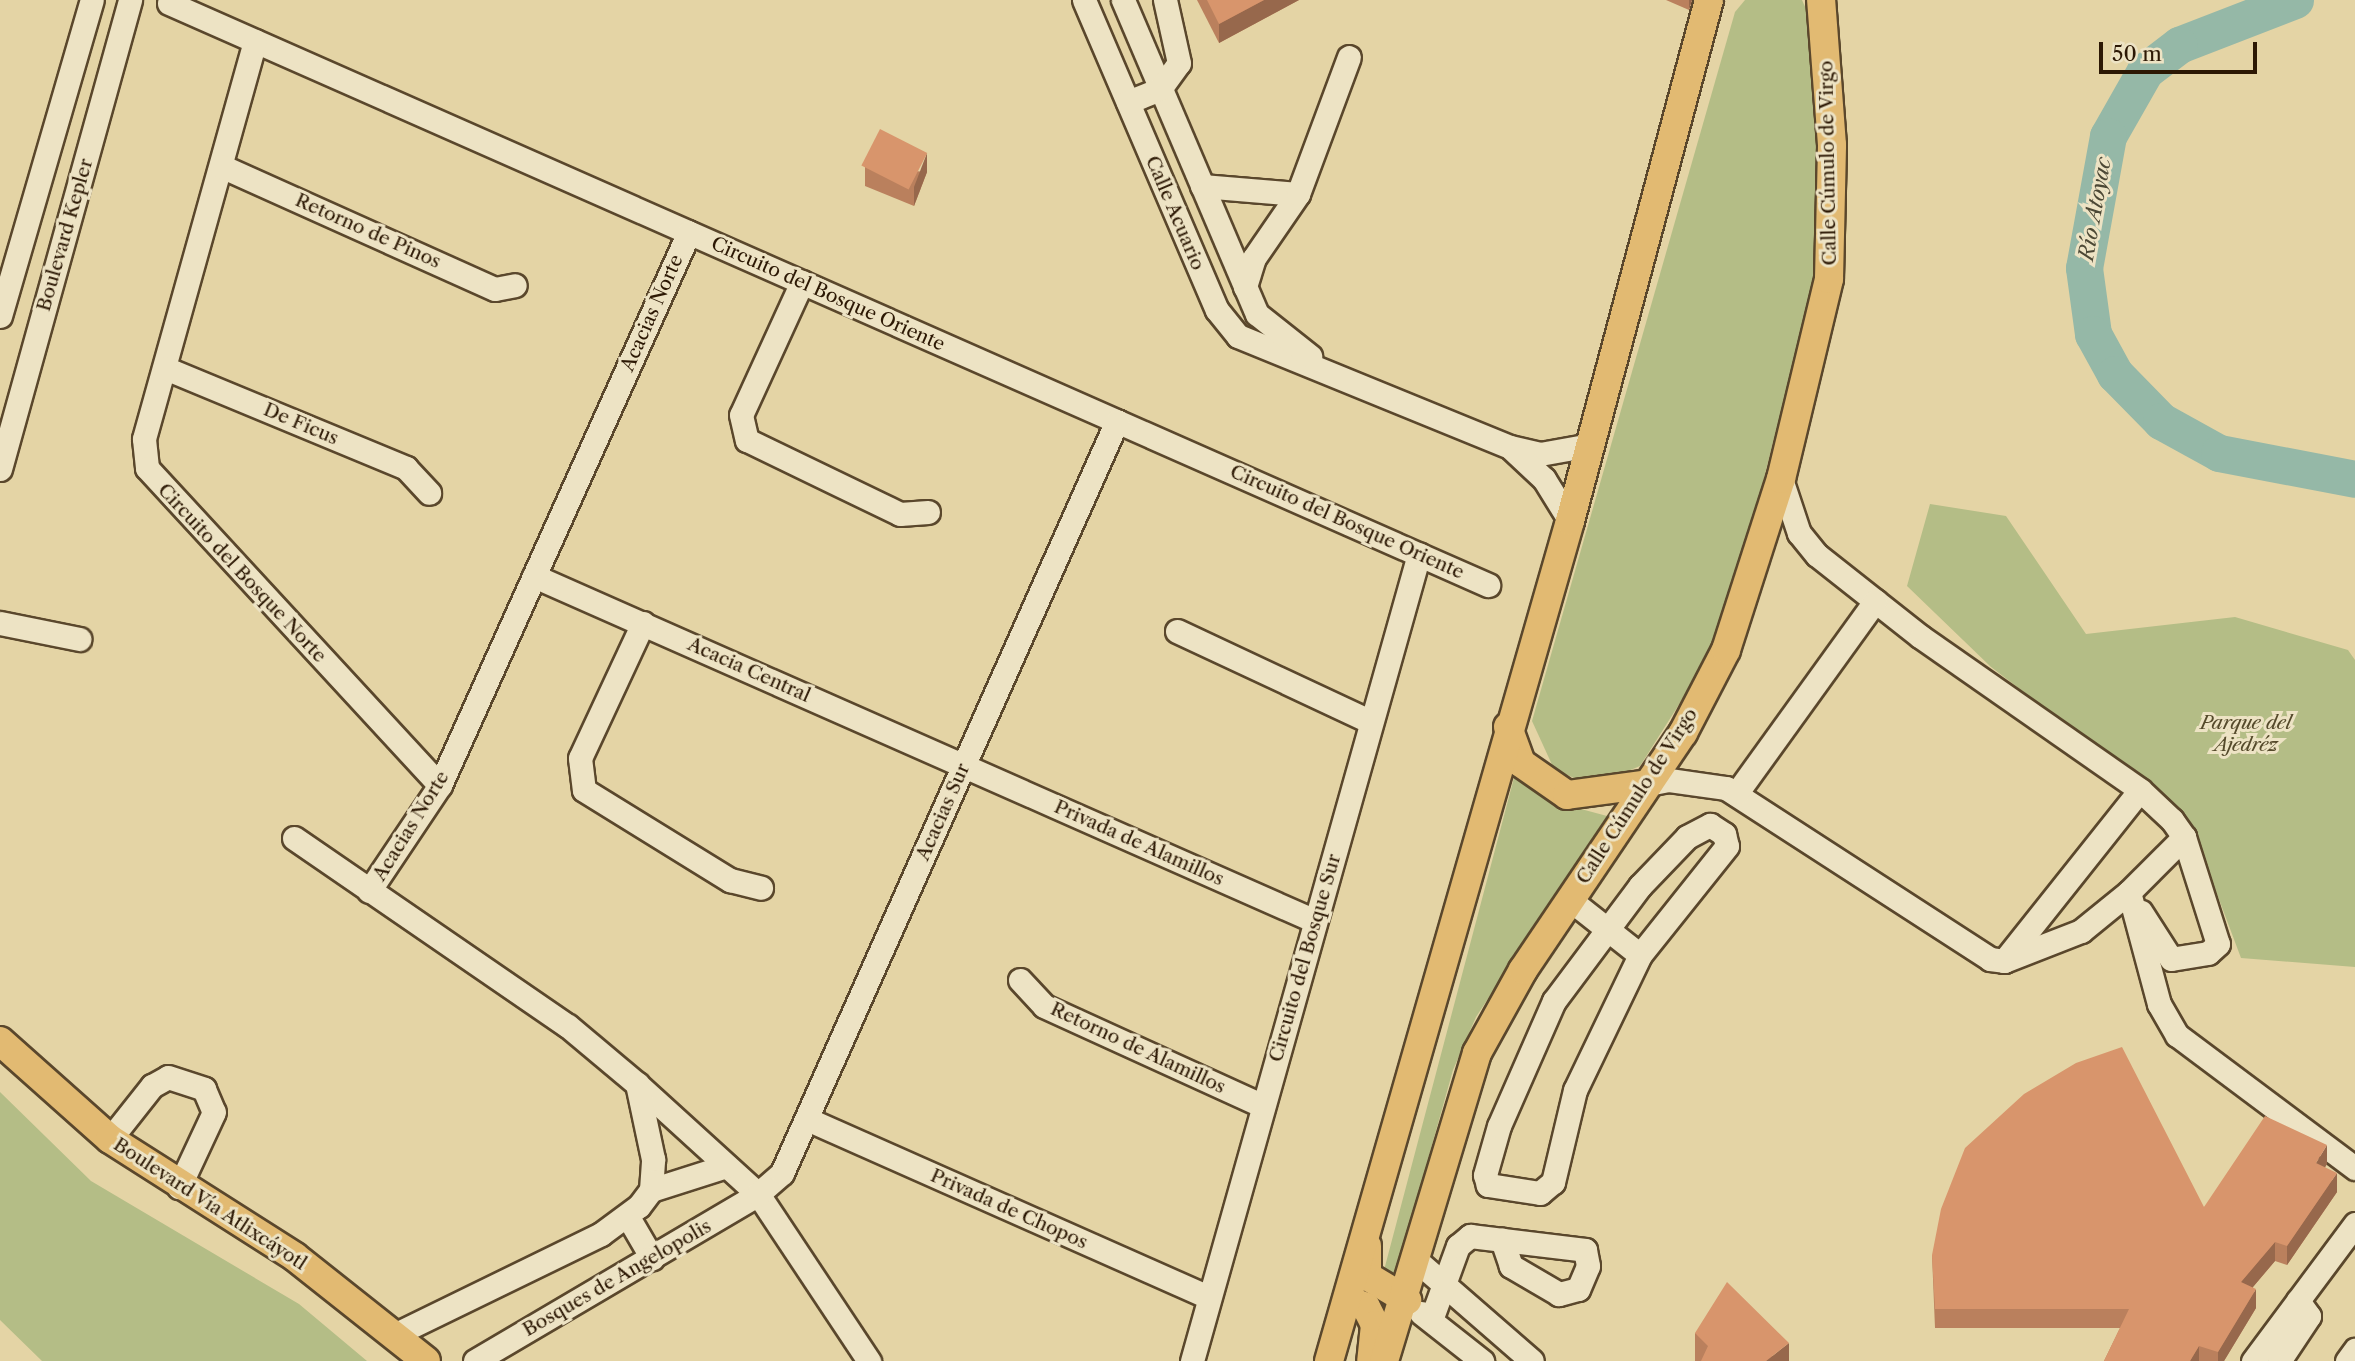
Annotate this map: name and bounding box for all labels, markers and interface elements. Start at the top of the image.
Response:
scale bar [2103,28,2260,72]
text: 50 m [2112,41,2162,66]
street label: Calle Cúmulo de Virgo [1815,60,1841,266]
street label: Calle Acuario [1141,152,1209,274]
water label: Río Atoyac [2074,155,2116,263]
street label: Boulevard Kepler [32,156,98,314]
street label: Retorno de Pinos [292,189,444,273]
street label: Circuito del Bosque Oriente [708,232,948,356]
street label: Acacias Norte [616,251,688,375]
street label: De Ficus [260,398,342,450]
street label: Circuito del Bosque Oriente [1227,460,1467,584]
street label: Circuito del Bosque Norte [153,479,331,667]
street label: Acacia Central [684,633,814,707]
street label: Calle Cúmulo de Virgo [1571,704,1703,888]
park label: Parque del Ajedréz [2200,712,2292,756]
street label: Acacias Sur [911,760,975,864]
street label: Acacias Norte [368,767,454,885]
street label: Privada de Alamillos [1050,795,1228,891]
street label: Circuito del Bosque Sur [1264,851,1346,1065]
street label: Retorno de Alamillos [1047,997,1229,1099]
street label: Boulevard Vía Atlixcáyotl [108,1133,312,1275]
street label: Privada de Chopos [927,1164,1091,1254]
street label: Bosques de Angelopolis [518,1214,716,1342]

